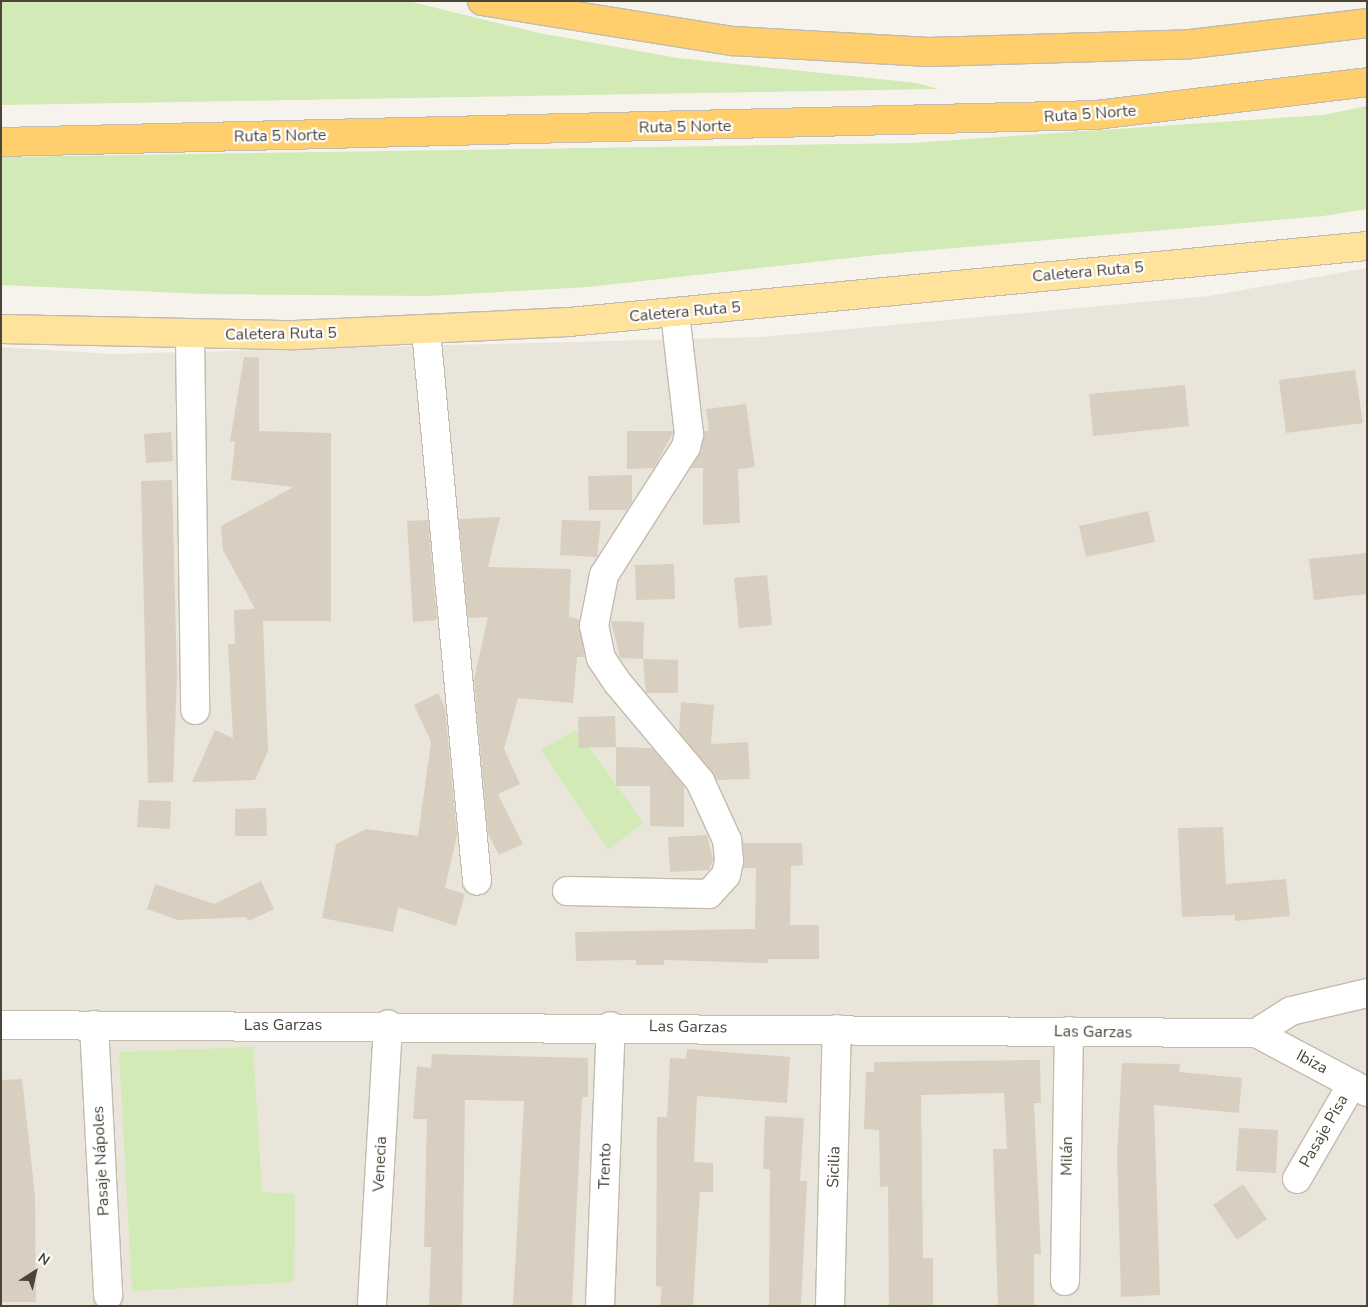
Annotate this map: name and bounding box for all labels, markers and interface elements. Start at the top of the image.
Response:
street label: Ruta 5 Norte [1043,101,1137,127]
street label: Ruta 5 Norte [639,117,731,137]
street label: Ruta 5 Norte [234,126,326,146]
street label: Caletera Ruta 5 [1031,258,1145,286]
street label: Caletera Ruta 5 [628,298,742,326]
street label: Caletera Ruta 5 [225,323,337,345]
street label: Las Garzas [244,1015,322,1035]
street label: Las Garzas [649,1017,727,1037]
street label: Las Garzas [1054,1022,1132,1042]
street label: Ibiza [1293,1046,1331,1078]
street label: Pasaje Pisa [1295,1091,1353,1171]
street label: Pasaje Nápoles [89,1105,113,1217]
street label: Venecia [369,1136,391,1192]
street label: Milán [1057,1136,1077,1176]
street label: Trento [595,1143,615,1189]
street label: Sicilia [824,1146,844,1188]
north arrow [10,1247,60,1297]
text: N [34,1249,54,1270]

